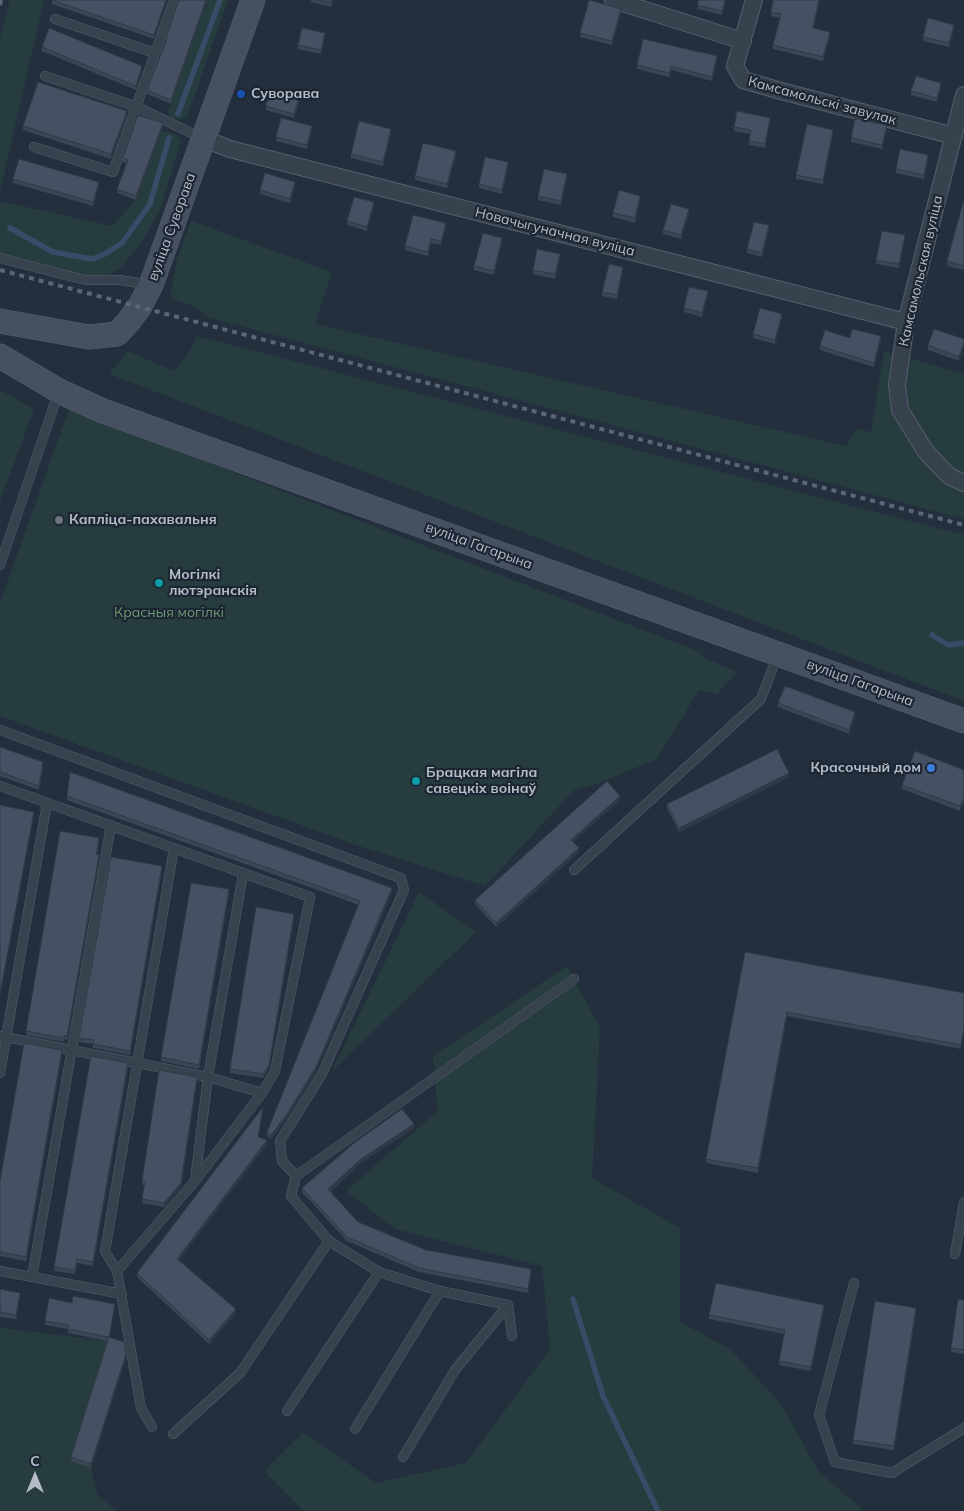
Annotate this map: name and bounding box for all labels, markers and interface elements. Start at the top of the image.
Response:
street label: Камсамольскі завулак [746,73,898,129]
place label: Суворава [251,86,319,102]
marker: Суворава [235,88,247,100]
street label: вуліца Суворава [145,171,199,283]
street label: Камсамольская вуліца [895,194,947,348]
street label: Новачыгуначная вуліца [473,204,637,260]
place label: Капліца-пахавальня [69,512,217,528]
marker: Капліца-пахавальня [53,514,65,526]
street label: вуліца Гагарына [423,519,535,573]
place label: Могілкі лютэранскія [169,567,257,600]
marker: Могілкі лютэранскія [153,577,165,589]
park label: Красныя могілкі [114,605,224,621]
street label: вуліца Гагарына [804,656,916,710]
place label: Красочный дом [810,760,921,776]
marker: Красочный дом [925,762,937,774]
place label: Брацкая магіла савецкіх воінаў [426,765,537,798]
marker: Брацкая магіла савецкіх воінаў [410,775,422,787]
north arrow [10,1451,60,1501]
text: С [30,1452,40,1470]

